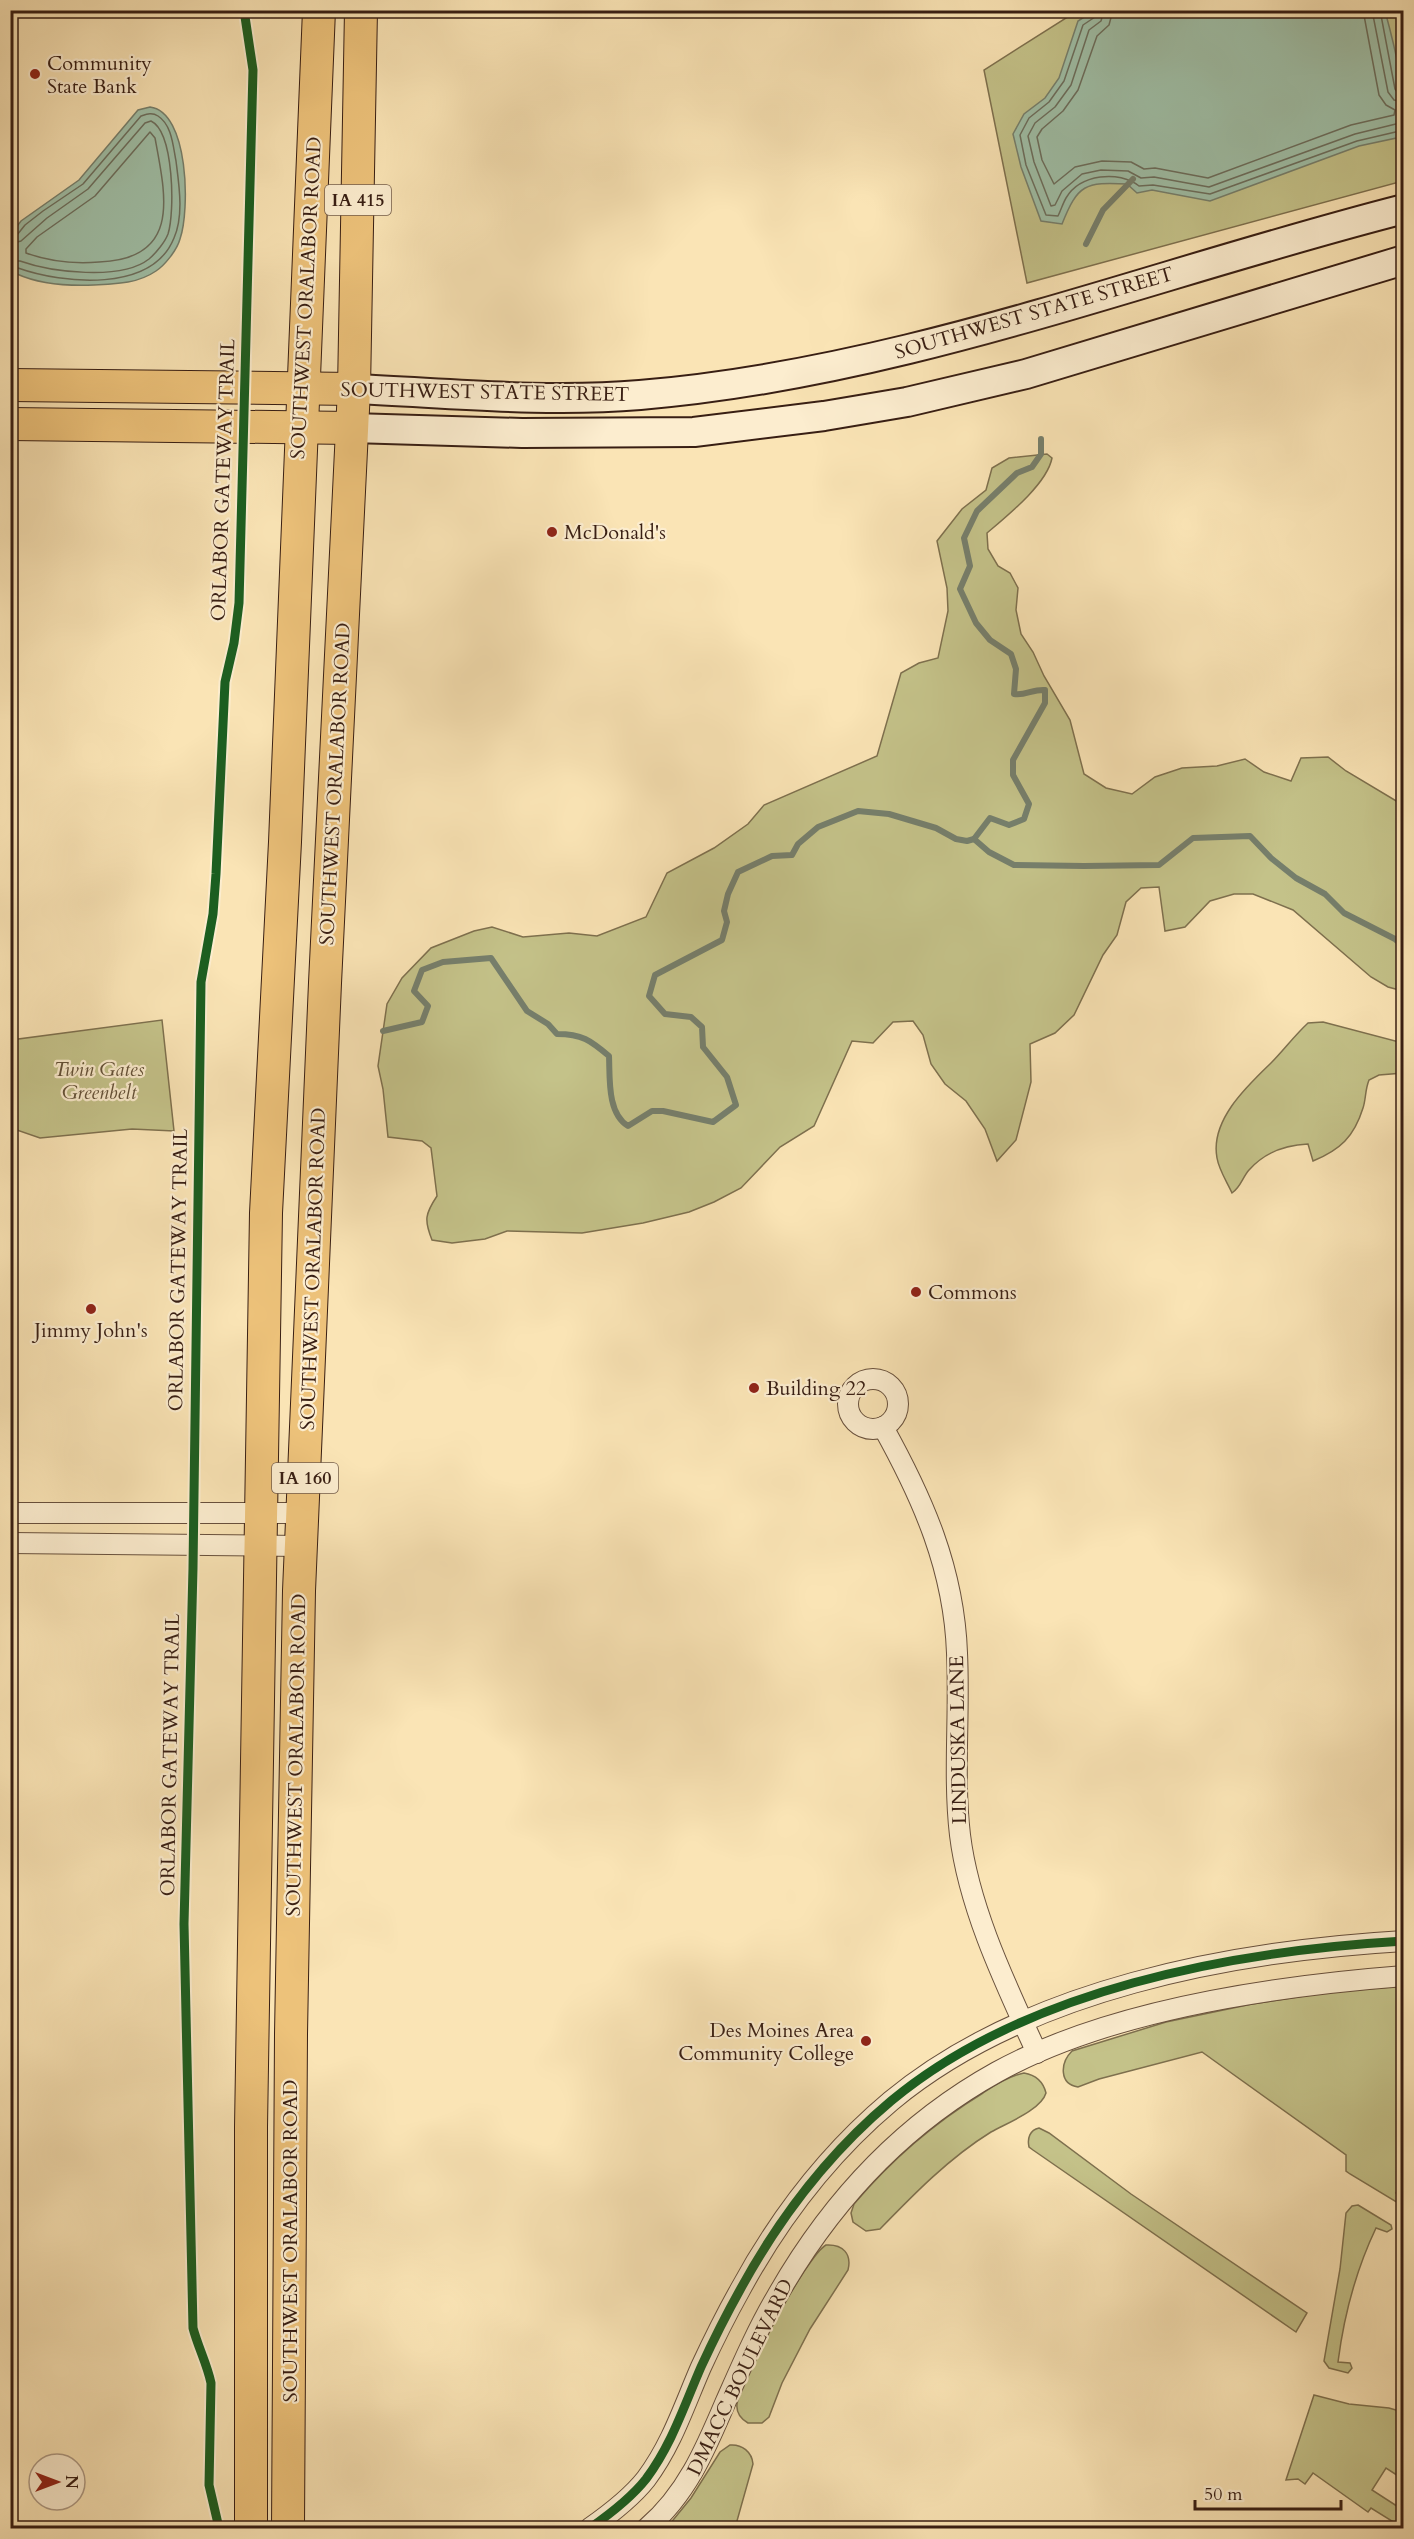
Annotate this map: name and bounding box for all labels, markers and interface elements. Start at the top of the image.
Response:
place label: Community State Bank [47,50,152,100]
marker: Community State Bank [28,67,42,81]
street label: SOUTHWEST ORALABOR ROAD [284,136,328,460]
road number: IA 415 [325,185,391,215]
street label: SOUTHWEST STATE STREET [892,260,1177,366]
street label: ORLABOR GATEWAY TRAIL [205,337,241,622]
street label: SOUTHWEST STATE STREET [340,376,630,408]
place label: McDonald's [564,519,666,546]
marker: McDonald's [545,525,559,539]
street label: SOUTHWEST ORALABOR ROAD [313,622,357,946]
park label: Twin Gates Greenbelt [54,1056,145,1106]
street label: SOUTHWEST ORALABOR ROAD [294,1107,332,1431]
street label: ORLABOR GATEWAY TRAIL [162,1127,194,1412]
place label: Commons [928,1279,1017,1306]
marker: Commons [909,1285,923,1299]
marker: Jimmy John's [84,1302,98,1316]
place label: Jimmy John's [31,1317,148,1344]
place label: Building 22 [766,1375,866,1402]
marker: Building 22 [747,1381,761,1395]
road number: IA 160 [272,1463,338,1493]
street label: SOUTHWEST ORALABOR ROAD [280,1593,312,1917]
street label: ORLABOR GATEWAY TRAIL [154,1612,186,1897]
street label: LINDUSKA LANE [943,1655,973,1825]
place label: Des Moines Area Community College [678,2017,854,2067]
marker: Des Moines Area Community College [859,2034,873,2048]
street label: SOUTHWEST ORALABOR ROAD [277,2080,304,2402]
street label: DMACC BOULEVARD [681,2274,799,2480]
north arrow [27,2452,87,2512]
scale bar [1195,2473,1340,2511]
text: N [60,2475,82,2489]
text: 50 m [1204,2482,1243,2507]

